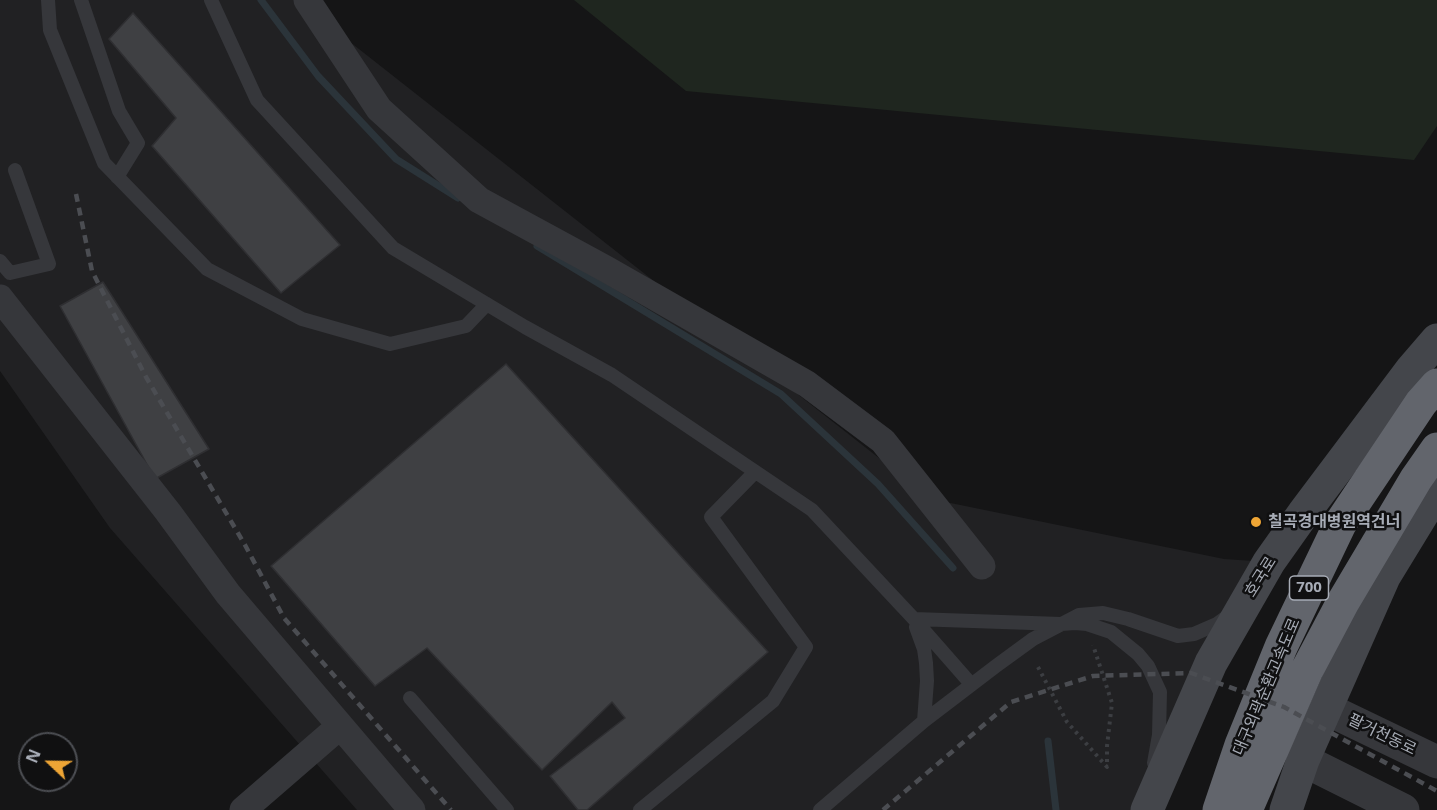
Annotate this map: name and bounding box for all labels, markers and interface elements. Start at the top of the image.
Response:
place label: 칠곡경대병원역건너 [1268,512,1400,532]
marker: 칠곡경대병원역건너 [1249,515,1263,529]
street label: 호국로 [1241,553,1281,601]
road number: 700 [1290,576,1328,600]
street label: 대구외곽순환고속도로 [1229,615,1305,759]
street label: 팔거천동로 [1345,710,1419,760]
north arrow [18,732,78,792]
text: N [21,746,46,766]

